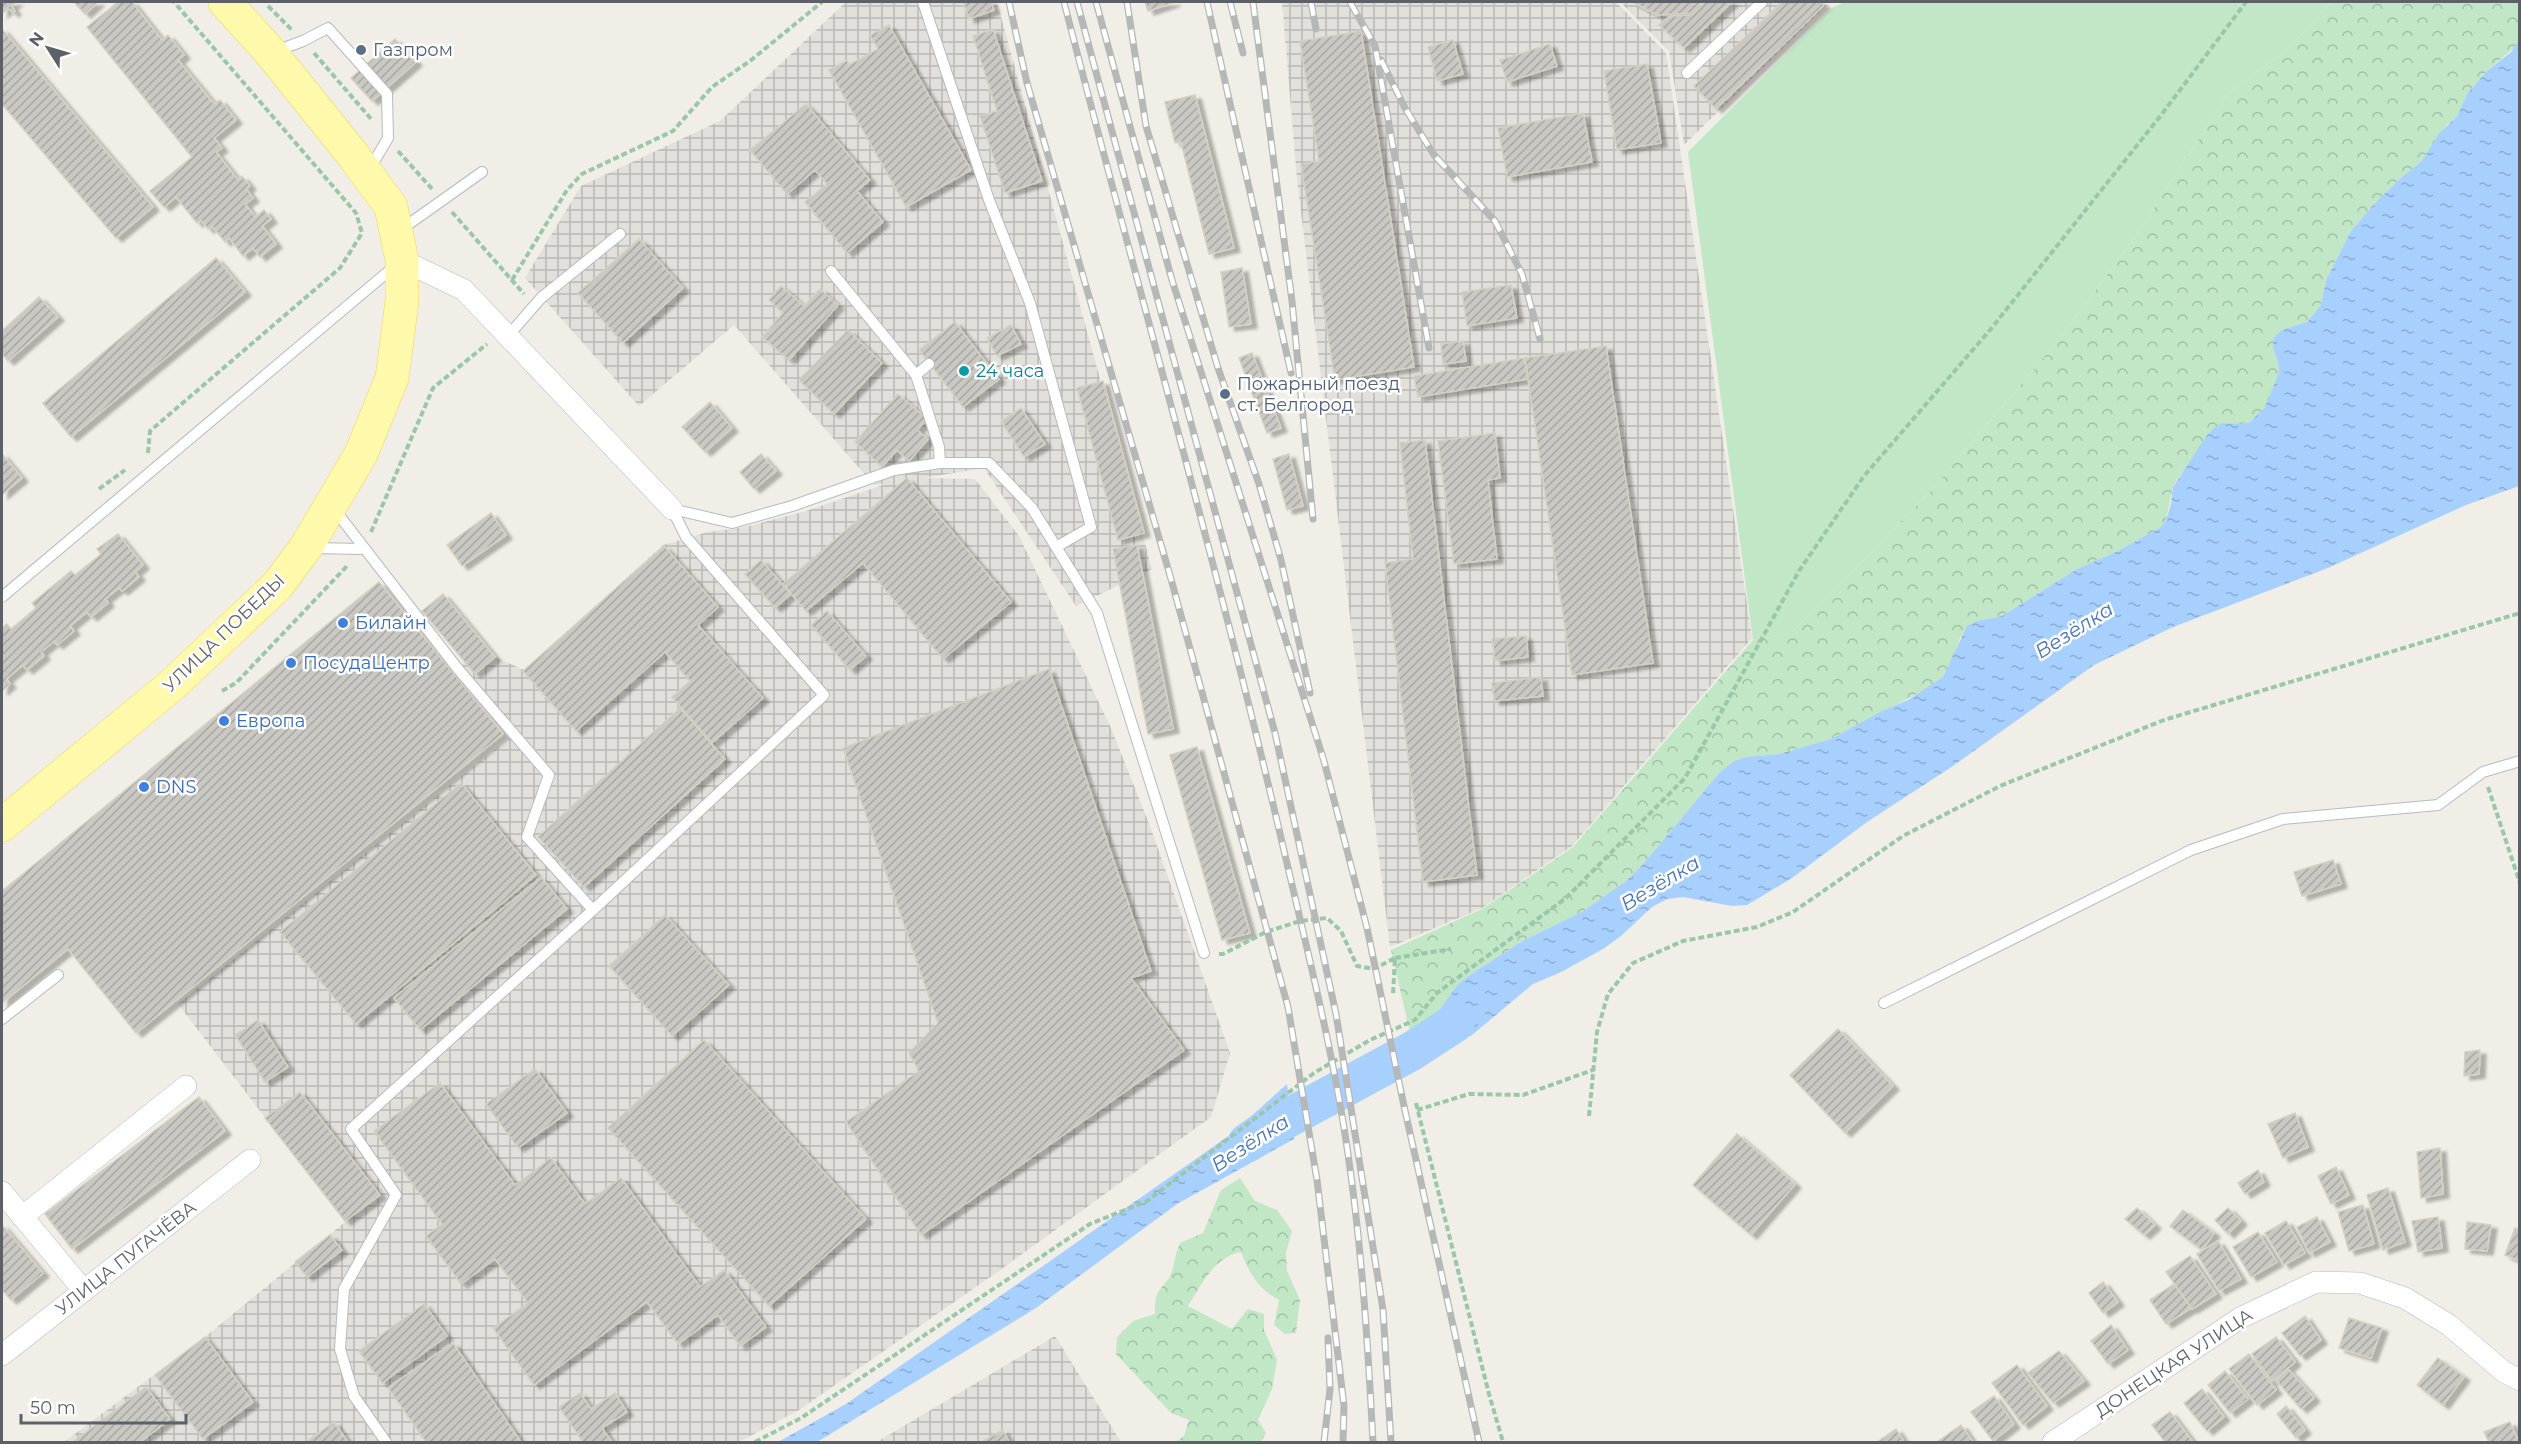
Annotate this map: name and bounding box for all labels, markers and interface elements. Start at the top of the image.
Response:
north arrow [18,18,78,78]
text: N [25,28,48,50]
place label: Газпром [373,39,453,61]
marker: Газпром [354,43,368,57]
place label: 24 часа [976,360,1044,382]
marker: 24 часа [957,364,971,378]
place label: Пожарный поезд ст. Белгород [1237,373,1400,416]
marker: Пожарный поезд ст. Белгород [1218,387,1232,401]
street label: УЛИЦА ПОБЕДЫ [159,569,289,697]
water label: Везёлка [2030,597,2118,663]
place label: Билайн [355,612,427,634]
marker: Билайн [336,616,350,630]
place label: ПосудаЦентр [303,652,430,674]
marker: ПосудаЦентр [284,656,298,670]
place label: Европа [236,710,305,732]
marker: Европа [217,714,231,728]
place label: DNS [156,776,197,798]
marker: DNS [137,780,151,794]
water label: Везёлка [1616,850,1704,916]
water label: Везёлка [1207,1109,1293,1177]
street label: УЛИЦА ПУГАЧЁВА [51,1196,201,1320]
street label: ДОНЕЦКАЯ УЛИЦА [2091,1304,2257,1422]
scale bar [21,1387,186,1425]
text: 50 m [30,1397,76,1419]

